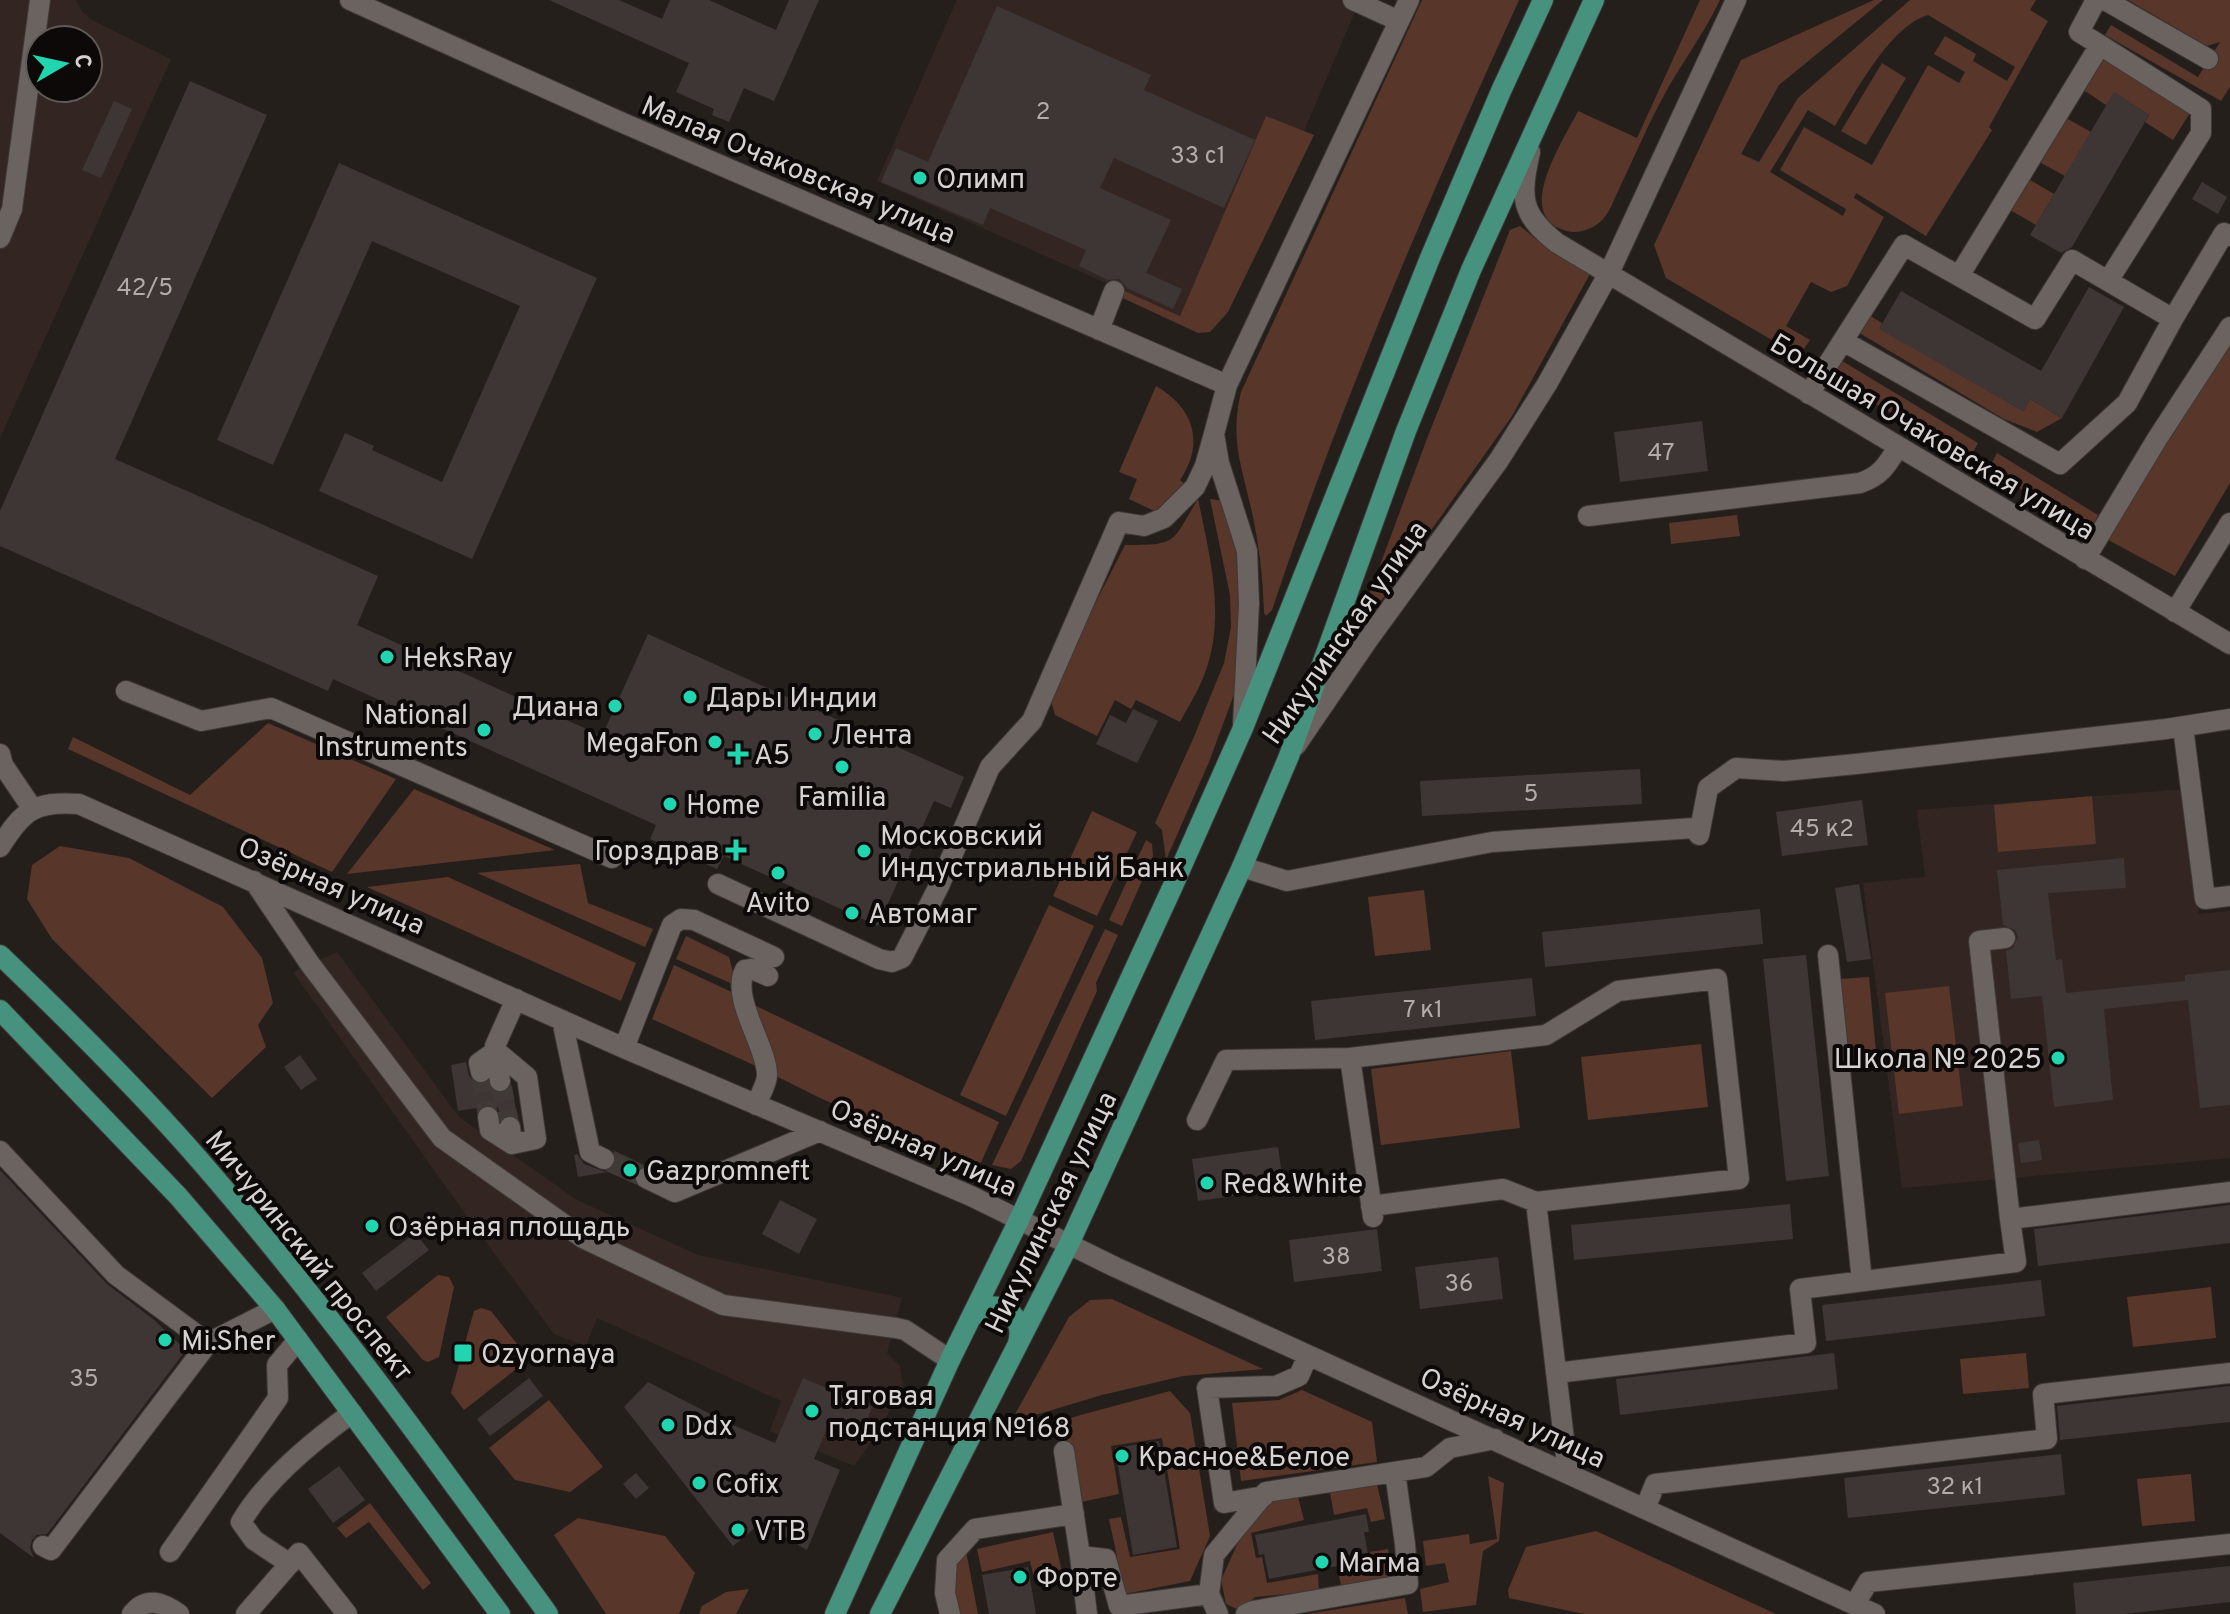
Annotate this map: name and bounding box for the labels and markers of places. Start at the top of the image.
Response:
place label: Олимп [936,163,1025,199]
marker: Олимп [911,169,929,187]
place label: HeksRay [403,642,513,678]
marker: HeksRay [378,648,396,666]
place label: Дары Индии [706,682,878,718]
marker: Дары Индии [681,688,699,706]
place label: Диана [512,691,599,727]
marker: Диана [606,697,624,715]
place label: National Instruments [317,699,468,767]
place label: Лента [831,719,912,755]
marker: National Instruments [475,721,493,739]
marker: Лента [806,725,824,743]
place label: MegaFon [585,727,699,763]
marker: MegaFon [706,733,724,751]
place label: А5 [754,739,790,775]
marker: А5 [729,745,747,763]
marker: Familia [833,758,851,776]
place label: Familia [798,781,886,817]
place label: Home [686,789,760,825]
marker: Home [661,795,679,813]
place label: Московский Индустриальный Банк [880,820,1184,888]
place label: Горздрав [594,835,720,871]
marker: Горздрав [727,841,745,859]
marker: Московский Индустриальный Банк [855,842,873,860]
marker: Avito [769,864,787,882]
place label: Avito [746,887,811,923]
place label: Автомаг [868,898,977,934]
marker: Автомаг [843,904,861,922]
place label: Школа № 2025 [1834,1043,2042,1079]
marker: Школа № 2025 [2049,1049,2067,1067]
place label: Gazpromneft [646,1155,810,1191]
marker: Gazpromneft [621,1161,639,1179]
place label: Red&White [1223,1168,1363,1204]
marker: Red&White [1198,1174,1216,1192]
place label: Озёрная площадь [388,1211,630,1247]
marker: Озёрная площадь [363,1217,381,1235]
place label: Mi.Sher [181,1325,276,1361]
marker: Mi.Sher [156,1331,174,1349]
place label: Ozyornaya [481,1338,615,1374]
marker: Ozyornaya [452,1342,474,1364]
place label: Тяговая подстанция №168 [828,1380,1071,1448]
marker: Тяговая подстанция №168 [803,1402,821,1420]
place label: Ddx [684,1410,733,1446]
marker: Ddx [659,1416,677,1434]
place label: Красное&Белое [1138,1441,1350,1477]
marker: Красное&Белое [1113,1447,1131,1465]
place label: Cofix [715,1468,780,1504]
marker: Cofix [690,1474,708,1492]
place label: VTB [754,1515,807,1551]
marker: VTB [729,1521,747,1539]
place label: Магма [1338,1547,1421,1583]
marker: Магма [1313,1553,1331,1571]
place label: Форте [1036,1562,1118,1598]
marker: Форте [1011,1568,1029,1586]

